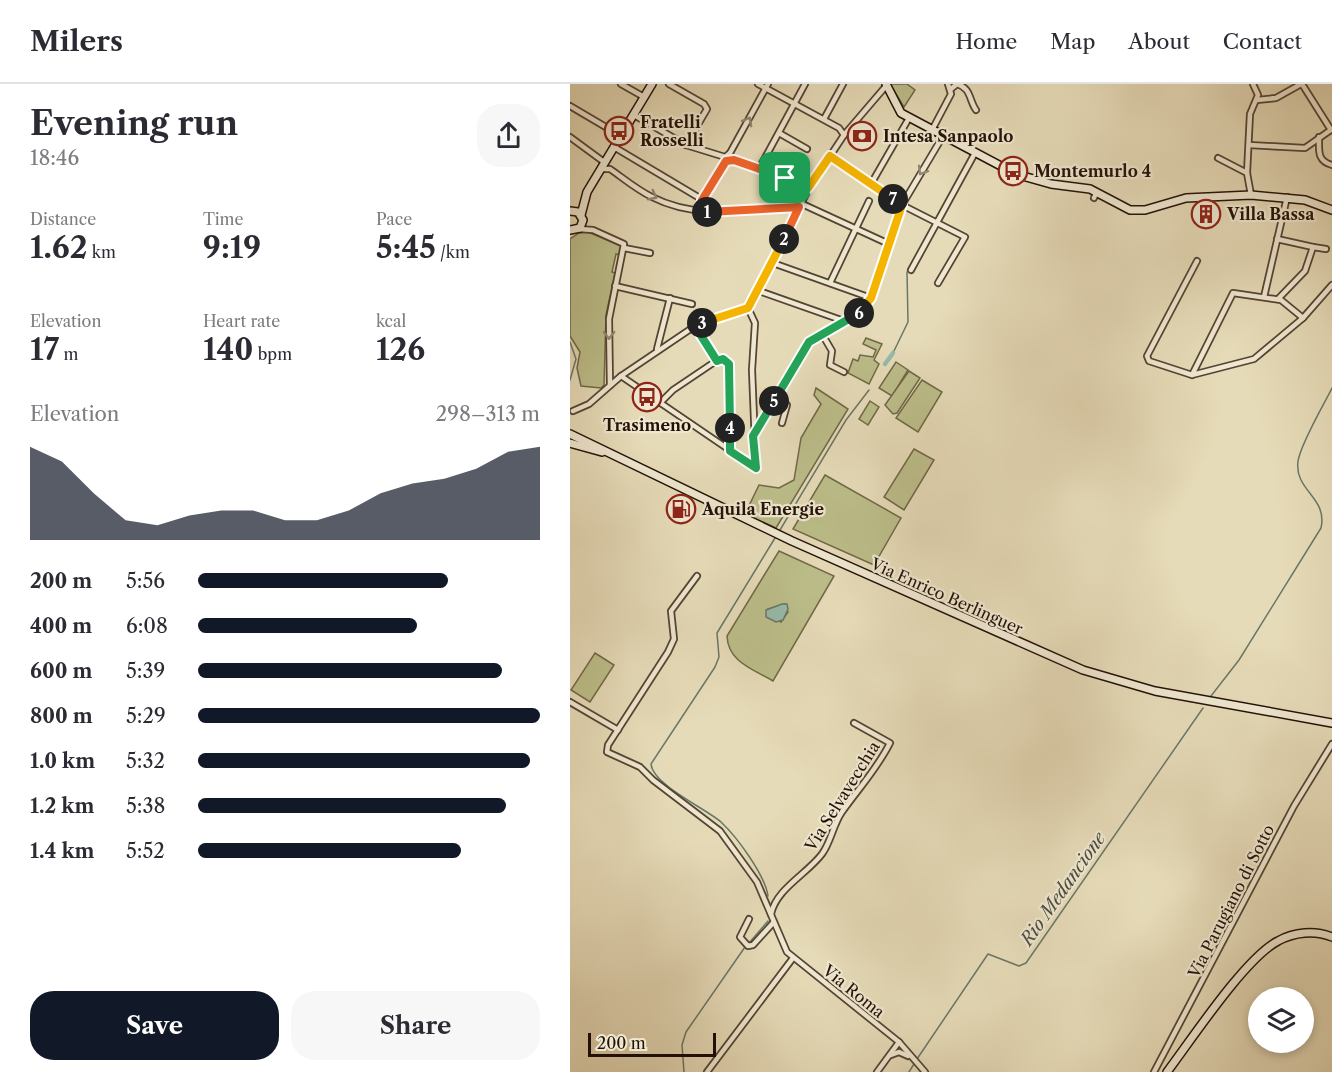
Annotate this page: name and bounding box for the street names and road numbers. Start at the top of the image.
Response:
street label: Via Enrico Berlinguer [867,553,1026,639]
street label: Via Selvavecchia [800,737,884,855]
street label: Via Parugiano di Sotto [1183,821,1278,982]
street label: Via Roma [818,959,889,1022]

